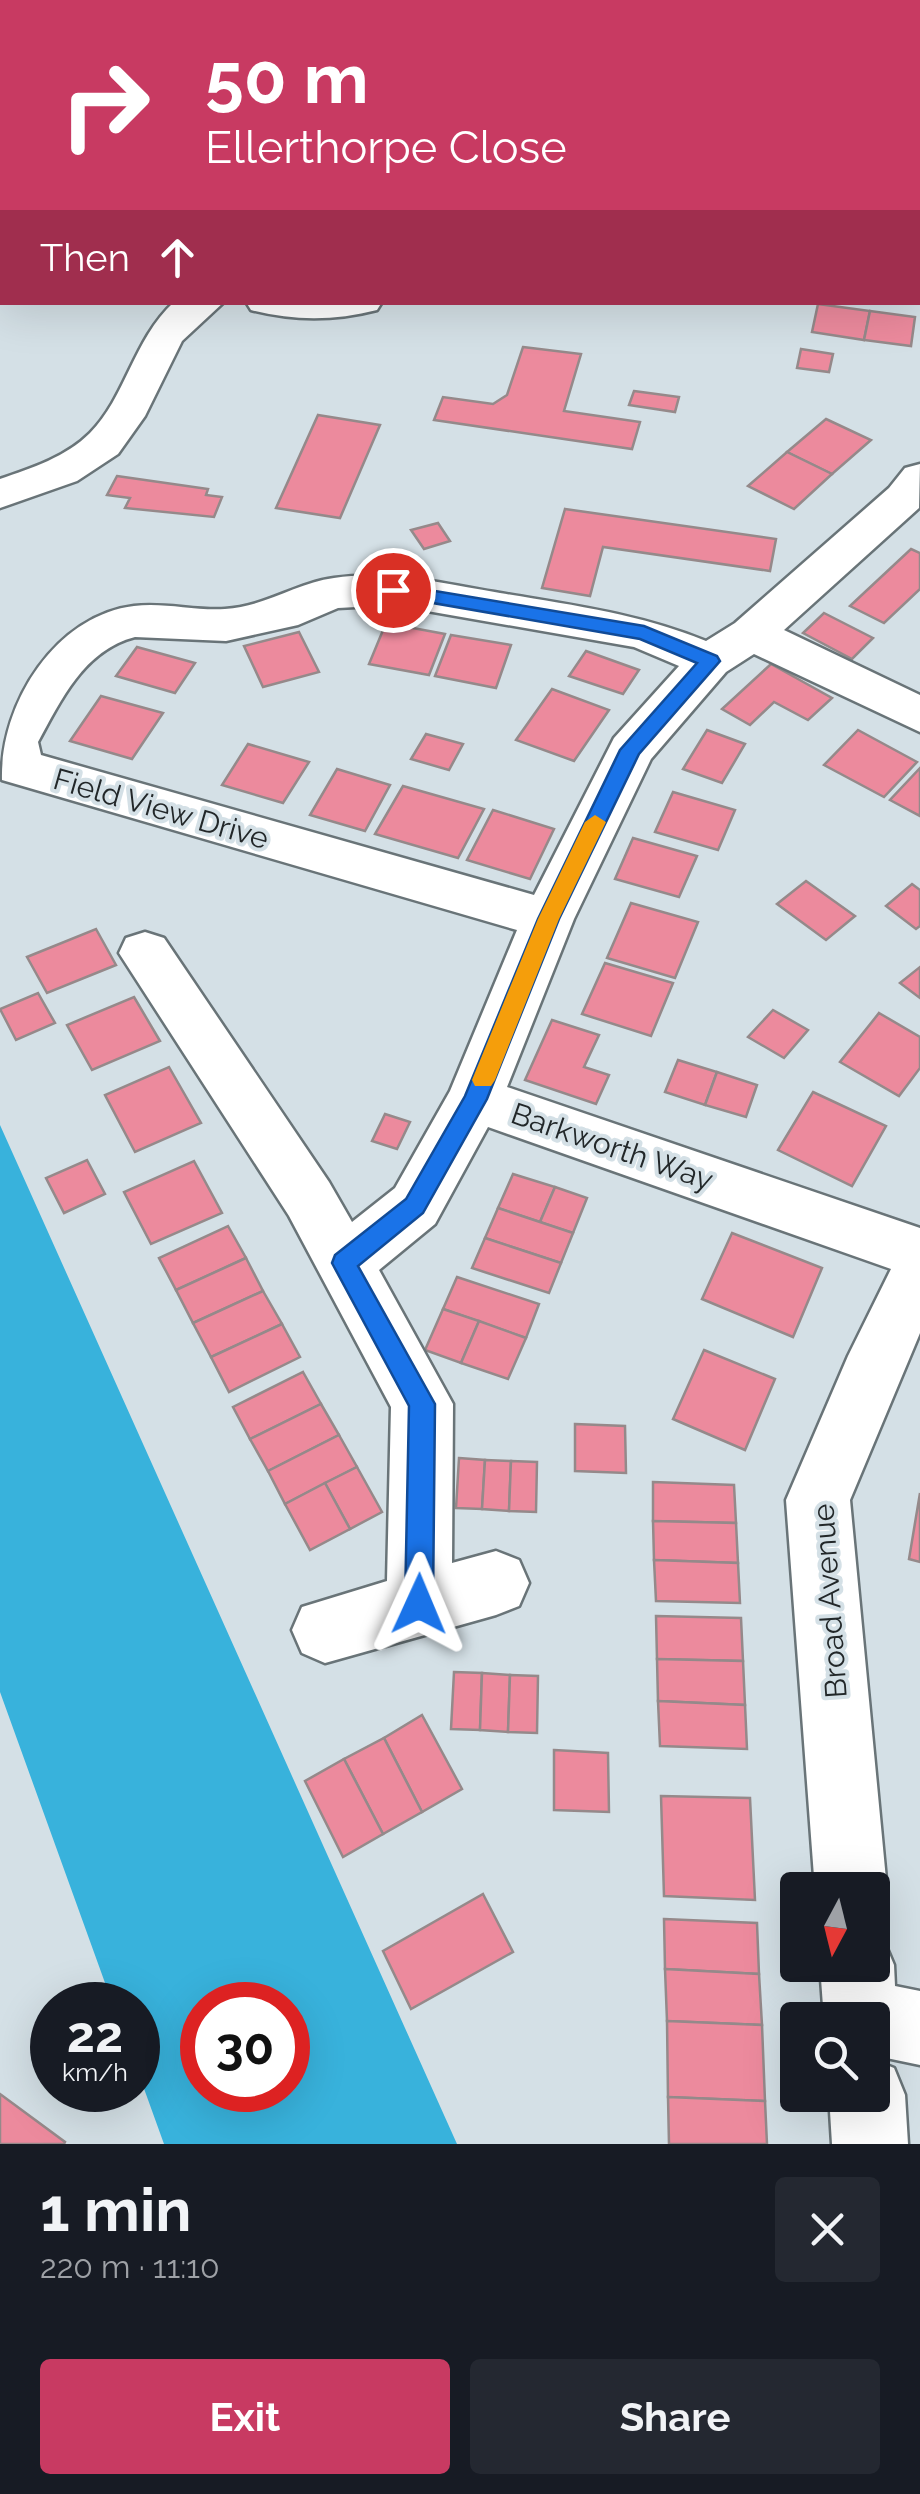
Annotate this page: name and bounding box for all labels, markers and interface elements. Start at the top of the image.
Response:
text: 50 m [205,37,369,119]
icon: right [40,40,170,170]
text: Ellerthorpe Close [205,121,567,174]
icon: ahead [150,230,205,285]
text: Then [40,235,130,280]
pin [351,548,436,633]
icon: arrive [366,563,421,618]
street label: Field View Drive [50,761,273,856]
street label: Barkworth Way [507,1096,718,1197]
street label: Broad Avenue [805,1503,854,1699]
position arrow [367,1552,471,1656]
north arrow [780,1872,890,1982]
map controls [780,1872,890,2112]
speed limit sign: 30 [180,1982,310,2112]
button: search [780,2002,890,2112]
text: 22 [67,2005,123,2064]
text: km/h [62,2057,128,2087]
text: 1 min [40,2175,191,2245]
button: close [775,2177,880,2282]
text: 220 m · 11:10 [40,2248,220,2285]
button: Exit [40,2359,450,2474]
button: Share [470,2359,880,2474]

